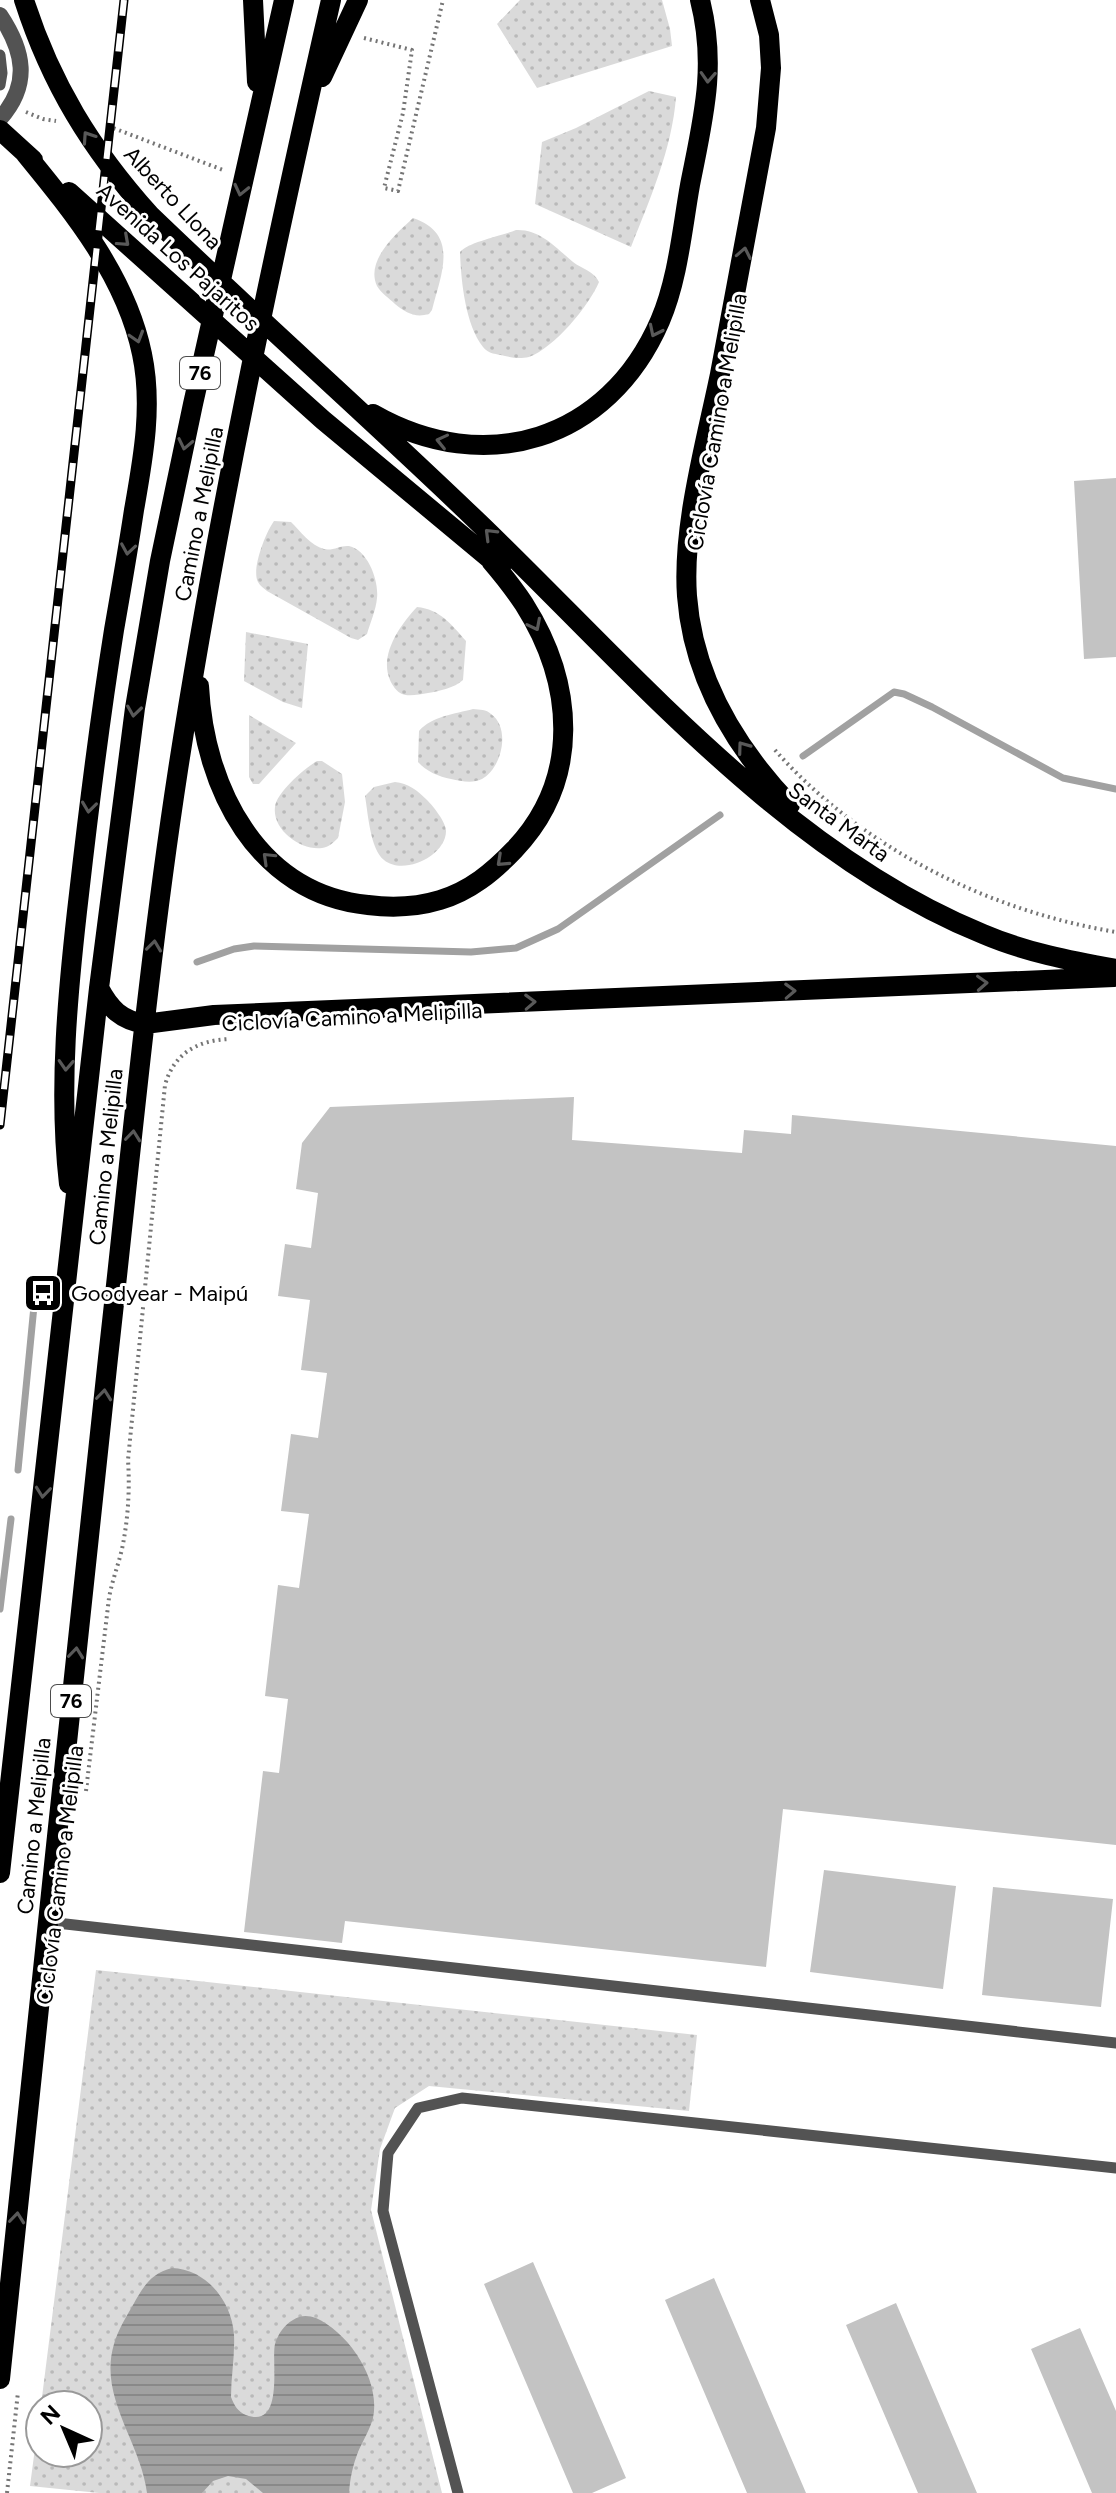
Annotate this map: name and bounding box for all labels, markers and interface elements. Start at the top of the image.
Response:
one-way arrow [700,71,717,84]
one-way arrow [83,132,98,146]
street label: Alberto Llona [118,141,228,255]
street label: Avenida Los Pajaritos [91,177,265,337]
one-way arrow [234,182,251,196]
one-way arrow [115,232,130,246]
one-way arrow [735,247,752,260]
street label: Ciclovía Camino a Melipilla [681,291,753,553]
one-way arrow [649,322,664,337]
one-way arrow [128,329,144,343]
road number: 76 [180,357,220,389]
street label: Camino a Melipilla [169,424,229,604]
one-way arrow [436,433,449,450]
one-way arrow [177,436,194,450]
one-way arrow [485,529,499,543]
one-way arrow [120,543,137,556]
one-way arrow [525,616,541,631]
one-way arrow [127,704,144,718]
one-way arrow [739,741,753,756]
street label: Santa Marta [783,776,895,868]
one-way arrow [81,800,98,813]
one-way arrow [497,852,512,866]
one-way arrow [263,853,277,868]
one-way arrow [146,939,163,952]
one-way arrow [976,974,989,991]
one-way arrow [784,983,797,1000]
one-way arrow [524,994,537,1011]
street label: Ciclovía Camino a Melipilla [221,997,483,1037]
one-way arrow [58,1059,75,1072]
street label: Camino a Melipilla [83,1067,129,1247]
one-way arrow [124,1130,141,1143]
bus stop icon: Goodyear - Maipú [22,1272,64,1314]
place label: Goodyear - Maipú [71,1280,248,1307]
one-way arrow [96,1388,113,1401]
one-way arrow [35,1486,52,1499]
one-way arrow [68,1647,85,1660]
road number: 76 [51,1685,91,1717]
street label: Camino a Melipilla [11,1736,57,1916]
street label: Ciclovía Camino a Melipilla [31,1744,89,2006]
one-way arrow [8,2211,25,2224]
north arrow [24,2389,104,2469]
text: N [35,2399,66,2431]

